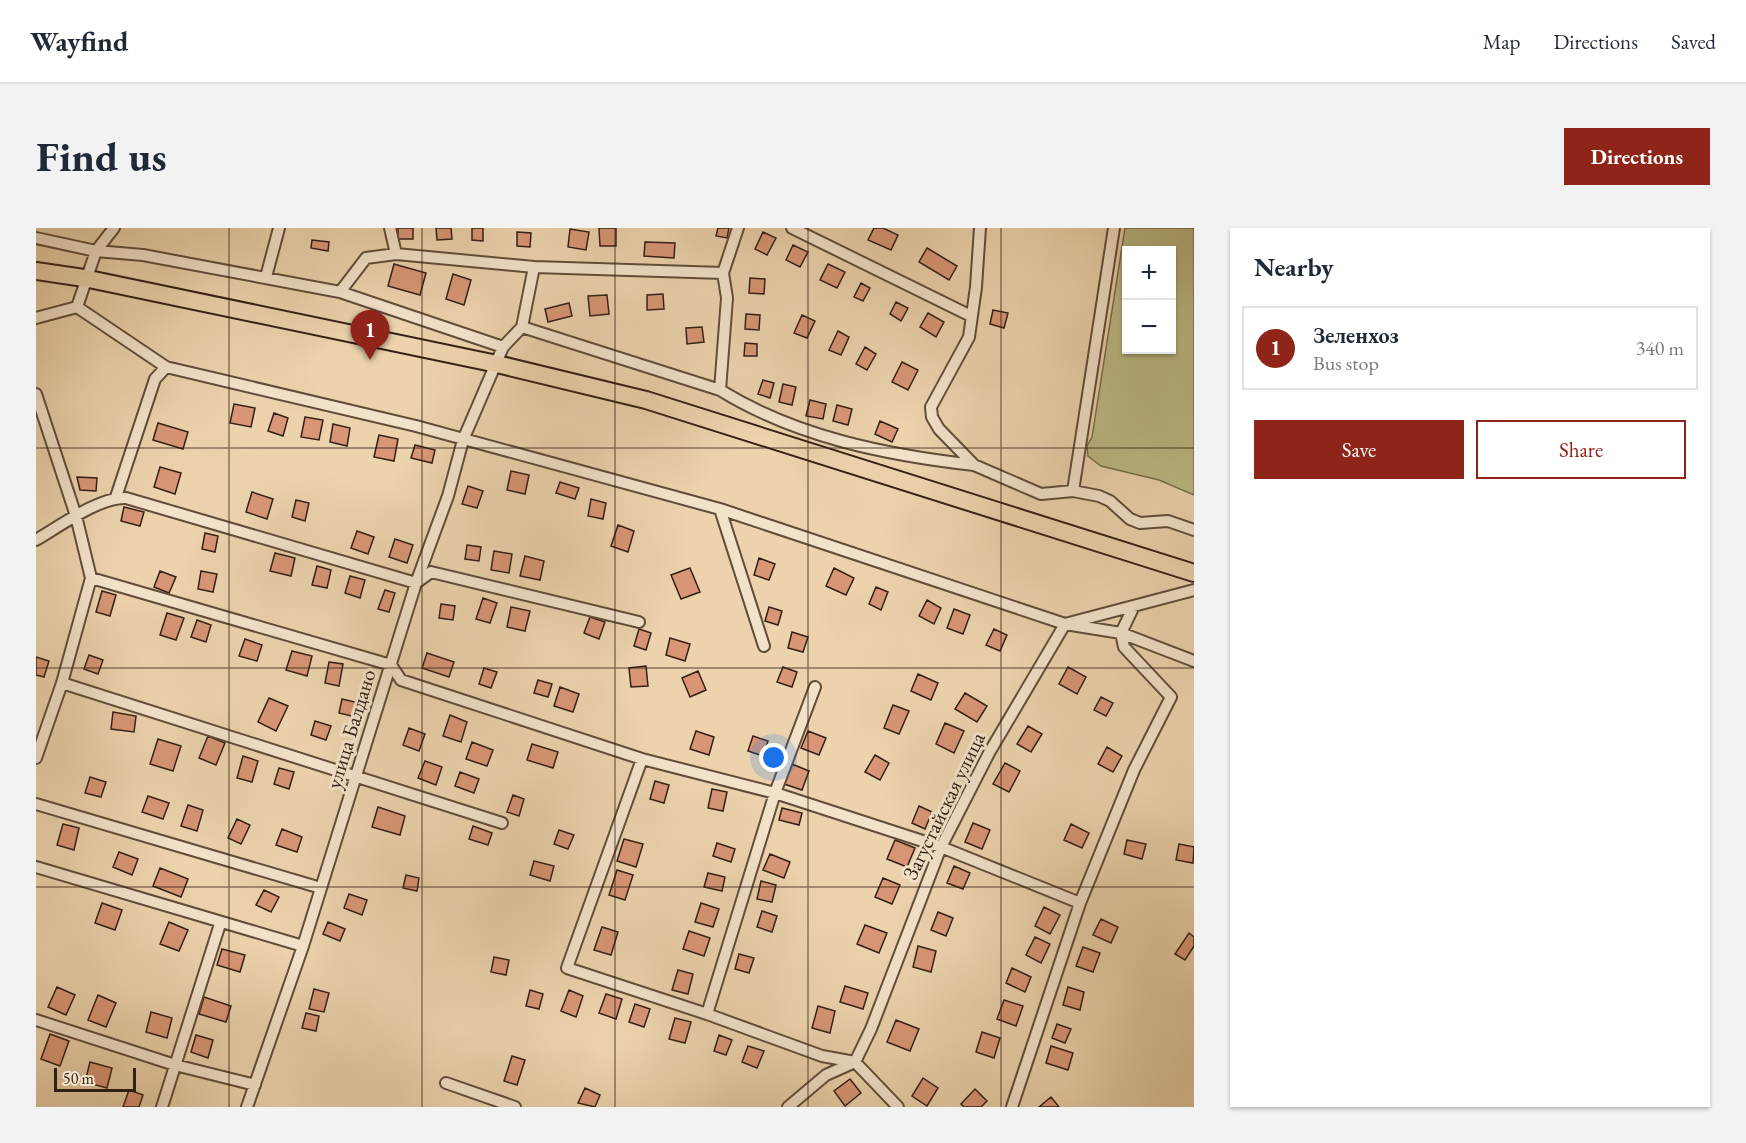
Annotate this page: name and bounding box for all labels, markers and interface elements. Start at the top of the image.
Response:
text: Wayfind [30,23,128,59]
text: Map [1483,28,1520,55]
text: Directions [1553,28,1638,55]
text: Saved [1671,28,1716,55]
button: Directions [1564,128,1710,185]
text: Find us [36,129,167,184]
map controls [1122,246,1176,354]
button: + [1122,246,1176,300]
text: Nearby [1254,250,1334,284]
button: − [1122,300,1176,354]
pin: 1 [350,310,390,360]
text: Зеленхоз [1313,321,1399,350]
text: 1 [1270,335,1281,361]
text: 340 m [1636,335,1684,361]
text: Bus stop [1313,350,1379,376]
button: Save [1254,420,1464,479]
button: Share [1476,420,1686,479]
street label: улица Балдано [320,666,381,792]
street label: Загустайская улица [896,727,991,884]
your location [759,743,788,772]
scale bar [54,1065,136,1092]
text: 50 m [63,1068,94,1089]

